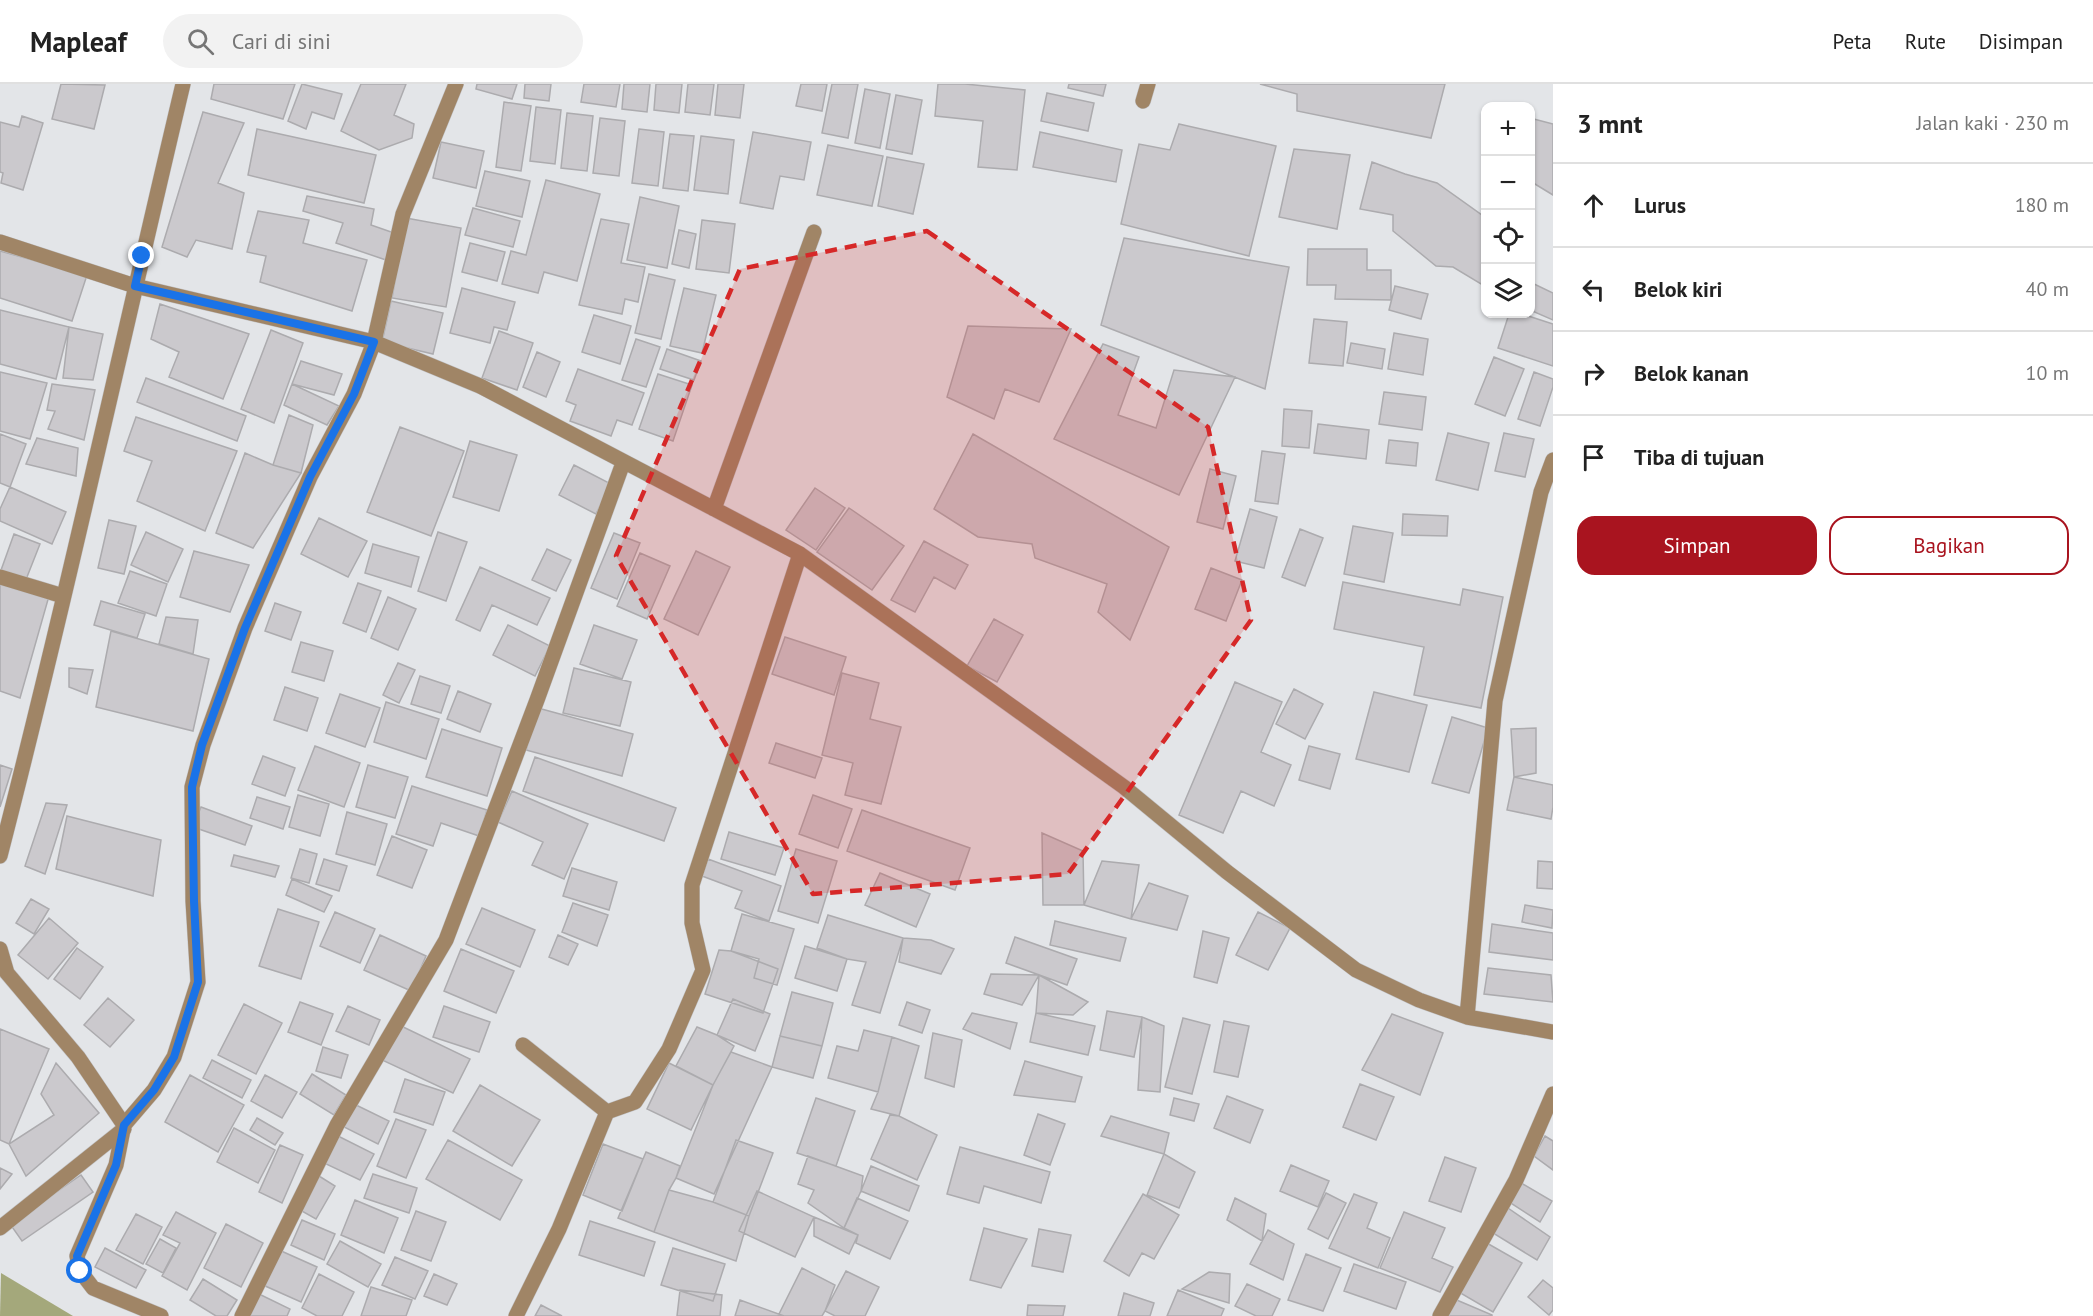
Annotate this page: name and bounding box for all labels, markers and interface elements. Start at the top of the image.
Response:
search box [163,14,583,68]
text: Mapleaf [30,23,127,60]
icon: search [184,25,217,58]
text: Cari di sini [232,27,331,55]
text: Peta [1832,28,1872,55]
text: Rute [1905,28,1946,55]
text: Disimpan [1979,28,2063,55]
map controls [1481,102,1535,318]
button: + [1481,102,1535,156]
text: 3 mnt [1577,107,1643,140]
text: Jalan kaki · 230 m [1916,110,2069,136]
button: − [1481,156,1535,210]
icon: ahead [1577,189,1610,222]
text: Lurus [1634,191,1686,219]
text: 180 m [2015,192,2069,218]
button: locate [1481,210,1535,264]
route end [128,242,154,268]
button: layers [1481,264,1535,318]
icon: left [1577,273,1610,306]
text: Belok kiri [1634,275,1723,303]
text: 40 m [2026,276,2069,302]
icon: right [1577,357,1610,390]
text: Belok kanan [1634,359,1749,387]
text: 10 m [2026,360,2069,386]
icon: arrive [1577,441,1610,474]
text: Tiba di tujuan [1634,443,1764,471]
button: Simpan [1577,516,1817,575]
button: Bagikan [1829,516,2069,575]
route start [66,1257,92,1283]

